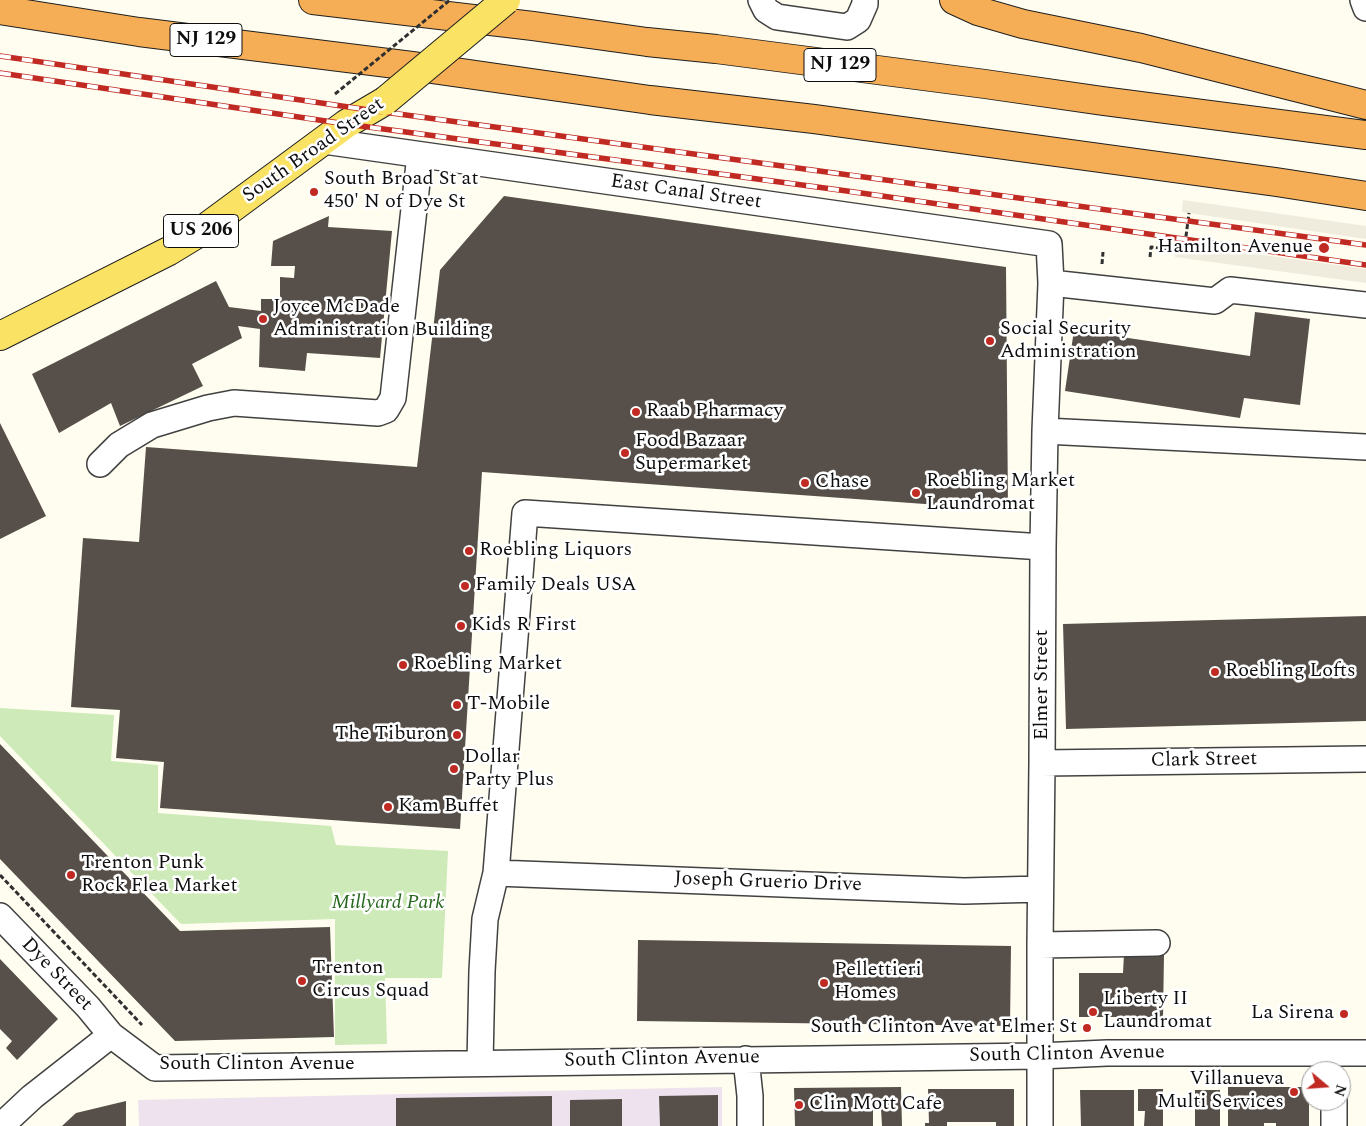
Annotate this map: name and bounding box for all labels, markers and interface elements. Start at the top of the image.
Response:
road number: NJ 129 [170,24,242,56]
road number: NJ 129 [804,48,876,82]
street label: South Broad Street [239,93,389,209]
place label: South Broad St at 450' N of Dye St [324,168,478,215]
street label: East Canal Street [609,171,763,215]
marker: South Broad St at 450' N of Dye St [308,186,320,198]
road number: US 206 [164,215,238,248]
place label: Hamilton Avenue [1157,236,1313,260]
marker: Hamilton Avenue [1317,241,1331,255]
place label: Joyce McDade Administration Building [273,296,491,343]
marker: Joyce McDade Administration Building [257,313,269,325]
place label: Social Security Administration [1000,318,1136,365]
marker: Social Security Administration [984,335,996,347]
place label: Raab Pharmacy [646,400,783,424]
marker: Raab Pharmacy [630,406,642,418]
place label: Food Bazaar Supermarket [635,430,748,477]
marker: Food Bazaar Supermarket [619,447,631,459]
place label: Roebling Market Laundromat [926,470,1075,517]
place label: Chase [815,471,869,495]
marker: Chase [799,477,811,489]
marker: Roebling Market Laundromat [910,487,922,499]
place label: Roebling Liquors [479,539,632,563]
marker: Roebling Liquors [463,545,475,557]
place label: Family Deals USA [475,574,637,598]
marker: Family Deals USA [459,580,471,592]
place label: Kids R First [471,614,576,638]
marker: Kids R First [455,620,467,632]
street label: Elmer Street [1031,629,1055,741]
place label: Roebling Market [413,653,562,677]
marker: Roebling Market [397,659,409,671]
place label: Roebling Lofts [1225,660,1356,684]
marker: Roebling Lofts [1209,666,1221,678]
place label: T-Mobile [467,693,550,717]
marker: T-Mobile [451,699,463,711]
place label: The Tiburon [335,723,447,747]
marker: The Tiburon [451,729,463,741]
place label: Dollar Party Plus [464,746,554,793]
street label: Clark Street [1150,748,1258,774]
marker: Dollar Party Plus [448,763,460,775]
place label: Kam Buffet [398,795,499,819]
marker: Kam Buffet [382,801,394,813]
place label: Trenton Punk Rock Flea Market [81,852,238,899]
street label: Joseph Gruerio Drive [674,868,862,898]
marker: Trenton Punk Rock Flea Market [65,869,77,881]
park label: Millyard Park [331,892,445,916]
street label: Dye Street [15,933,97,1017]
place label: Trenton Circus Squad [312,957,430,1004]
place label: Pellettieri Homes [834,959,922,1006]
marker: Trenton Circus Squad [296,975,308,987]
marker: Pellettieri Homes [818,977,830,989]
place label: Liberty II Laundromat [1103,988,1212,1035]
place label: La Sirena [1251,1002,1334,1026]
marker: Liberty II Laundromat [1087,1006,1099,1018]
marker: La Sirena [1338,1008,1350,1020]
place label: South Clinton Ave at Elmer St [810,1016,1077,1040]
marker: South Clinton Ave at Elmer St [1081,1022,1093,1034]
street label: South Clinton Avenue [969,1041,1165,1069]
street label: South Clinton Avenue [564,1046,760,1074]
street label: South Clinton Avenue [159,1053,355,1077]
north arrow [1301,1061,1351,1111]
place label: Villanueva Multi Services [1157,1068,1284,1115]
text: N [1328,1082,1352,1099]
marker: Villanueva Multi Services [1288,1086,1300,1098]
place label: Clin Mott Cafe [809,1093,942,1117]
marker: Clin Mott Cafe [793,1099,805,1111]

